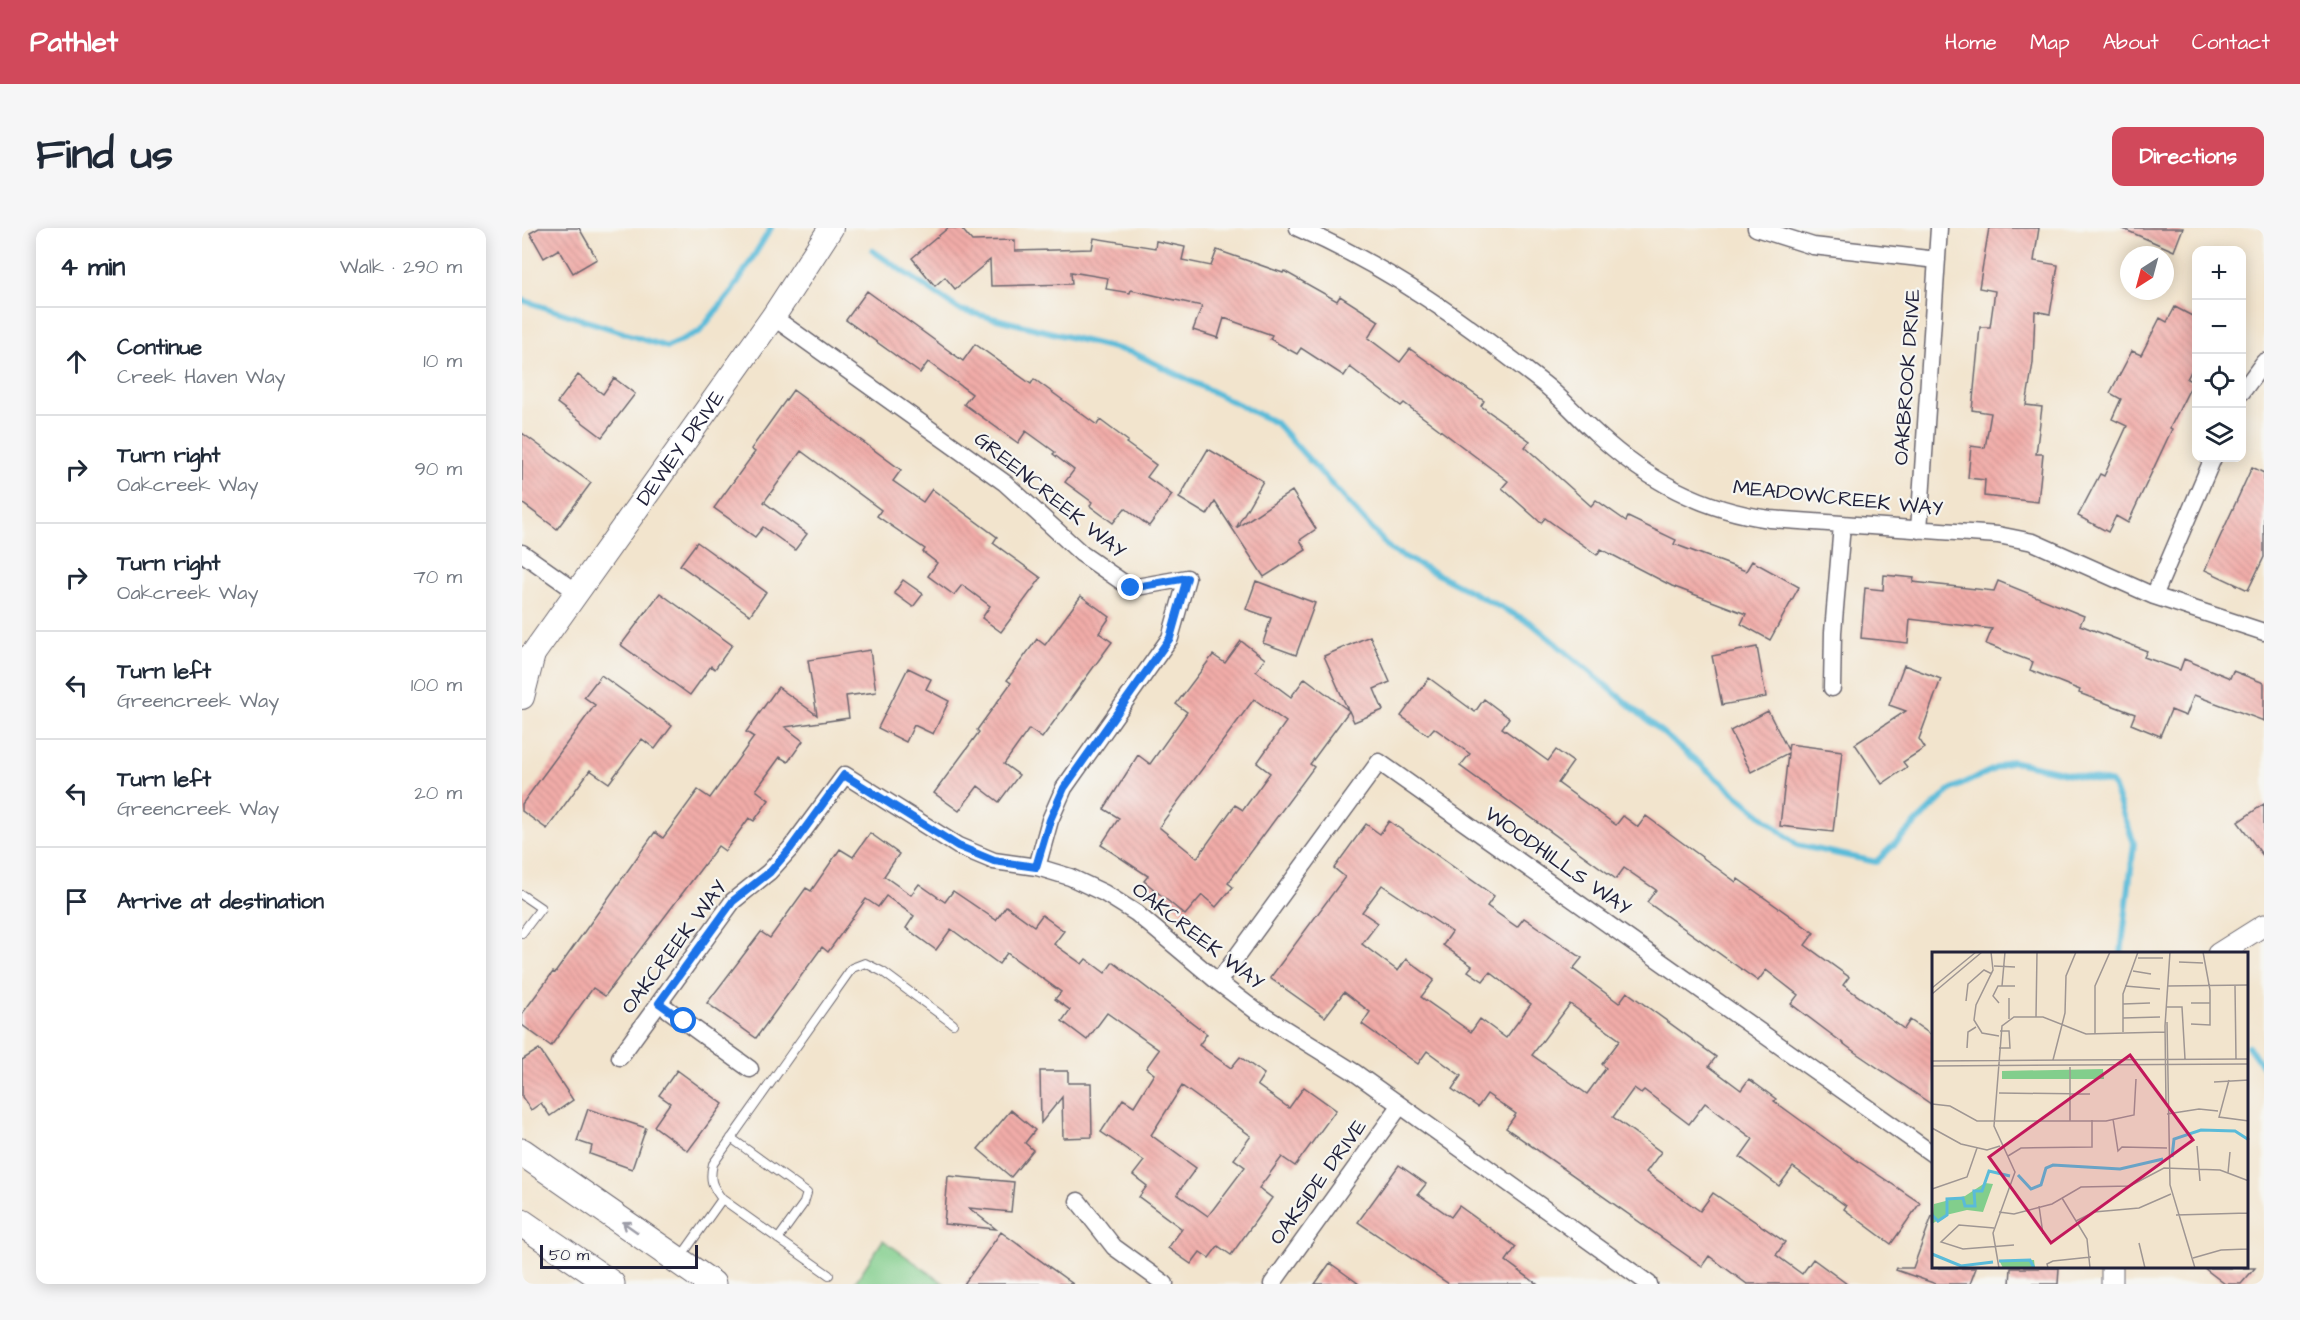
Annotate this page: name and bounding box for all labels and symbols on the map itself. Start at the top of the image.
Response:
north arrow [2120,246,2174,300]
street label: OAKBROOK DRIVE [1886,287,1928,466]
street label: DEWEY DRIVE [629,384,731,511]
street label: GREENCREEK WAY [968,425,1132,565]
street label: MEADOWCREEK WAY [1732,473,1944,523]
route end [1117,574,1143,600]
street label: WOODHILLS WAY [1479,800,1637,922]
street label: OAKCREEK WAY [614,874,734,1020]
street label: OAKCREEK WAY [1126,875,1270,997]
inset map [1932,952,2249,1269]
route start [670,1007,696,1033]
street label: OAKSIDE DRIVE [1263,1113,1374,1251]
one-way arrow [622,1221,638,1233]
scale bar [540,1242,698,1270]

